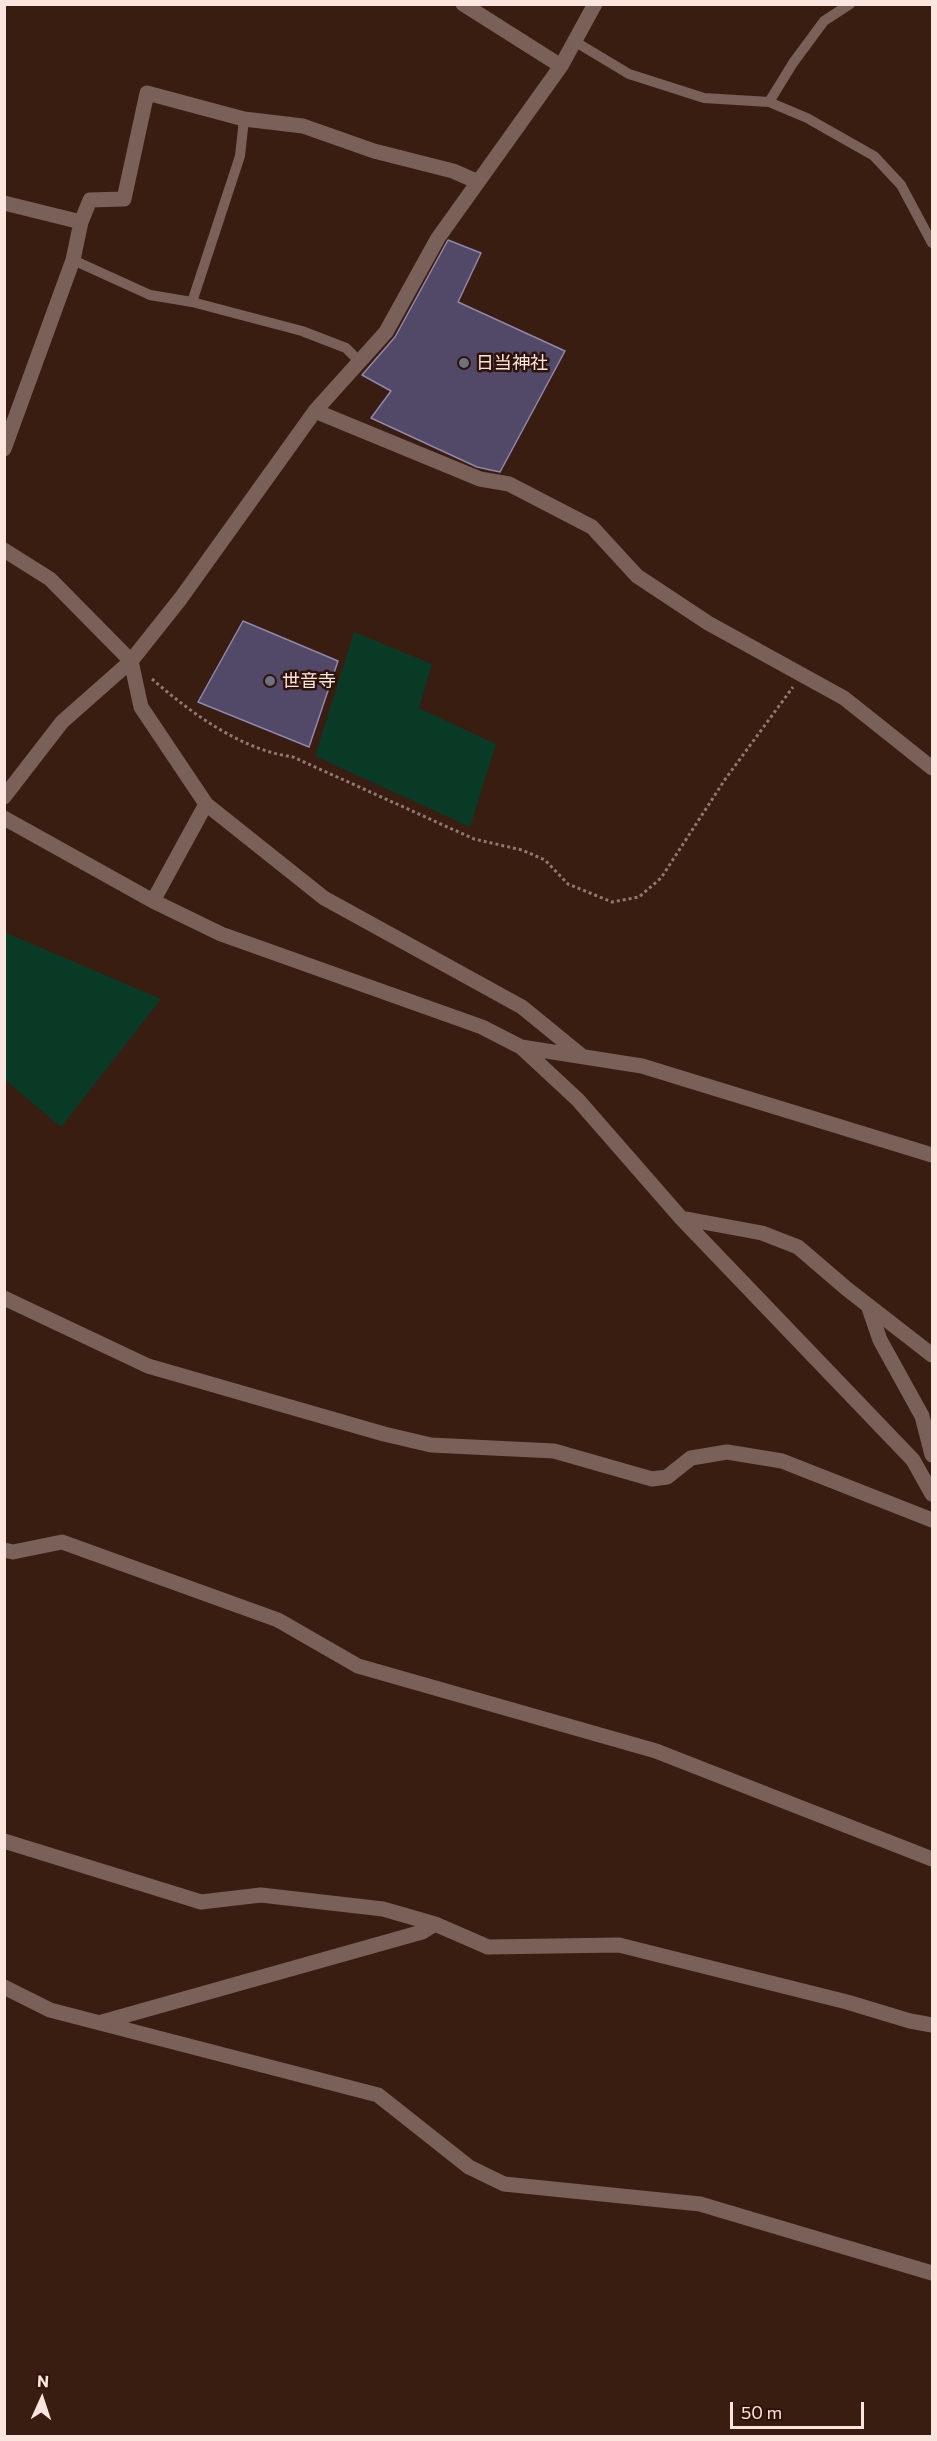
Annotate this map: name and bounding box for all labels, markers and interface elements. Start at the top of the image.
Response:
place label: 日当神社 [476,352,548,374]
marker: 日当神社 [457,356,471,370]
place label: 世音寺 [282,670,336,692]
marker: 世音寺 [263,674,277,688]
north arrow [12,2369,72,2429]
text: N [36,2371,49,2390]
scale bar [733,2390,866,2428]
text: 50 m [741,2401,782,2423]

